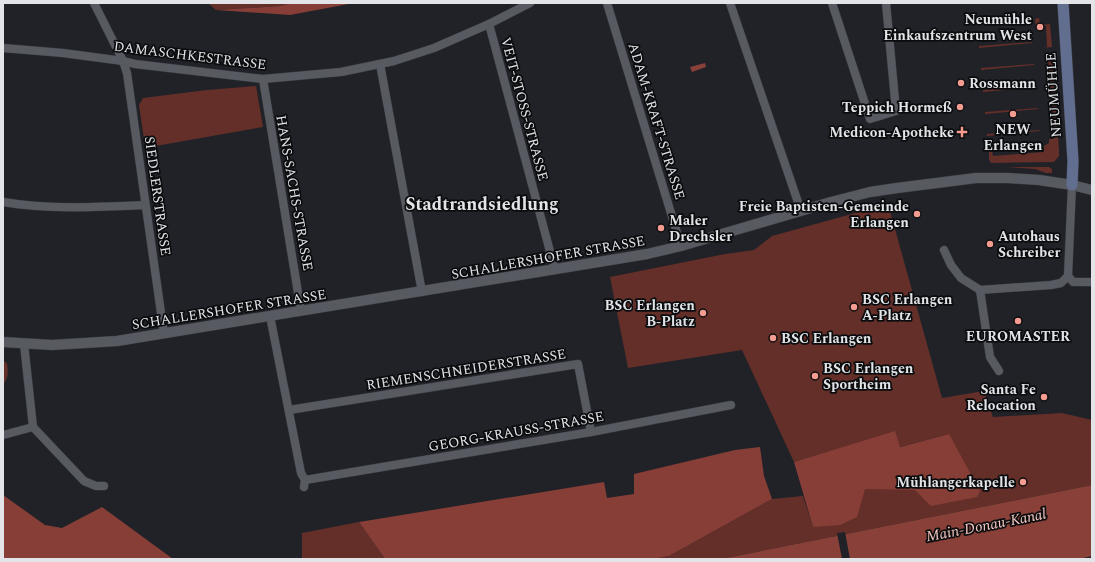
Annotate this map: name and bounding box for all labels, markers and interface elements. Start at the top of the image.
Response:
place label: Neumühle Einkaufszentrum West [883,9,1033,46]
marker: Neumühle Einkaufszentrum West [1035,22,1045,32]
street label: VEIT-STOSS-STRASSE [495,35,554,183]
street label: DAMASCHKESTRASSE [112,36,267,75]
street label: ADAM-KRAFT-STRASSE [623,40,690,202]
street label: NEUMÜHLE [1040,52,1067,138]
place label: Rossmann [969,73,1036,94]
marker: Rossmann [956,78,966,88]
place label: Teppich Hormeß [842,97,952,118]
marker: Teppich Hormeß [955,102,965,112]
marker: NEW Erlangen [1008,109,1018,119]
street label: HANS-SACHS-STRASSE [270,114,319,273]
place label: NEW Erlangen [984,119,1043,156]
place label: Medicon-Apotheke [829,122,954,143]
marker: Medicon-Apotheke [957,127,967,137]
street label: SIEDLERSTRASSE [139,135,176,257]
district label: Stadtrandsiedlung [405,191,559,218]
place label: Freie Baptisten-Gemeinde Erlangen [739,196,909,233]
marker: Freie Baptisten-Gemeinde Erlangen [912,209,922,219]
place label: Maler Drechsler [669,210,732,247]
marker: Maler Drechsler [656,223,666,233]
place label: Autohaus Schreiber [998,226,1060,263]
street label: SCHALLERSHOFER STRASSE [450,230,647,285]
marker: Autohaus Schreiber [985,239,995,249]
street label: SCHALLERSHOFER STRASSE [130,284,328,335]
place label: BSC Erlangen A-Platz [862,289,953,326]
place label: BSC Erlangen B-Platz [604,295,695,332]
marker: BSC Erlangen A-Platz [849,302,859,312]
marker: BSC Erlangen B-Platz [698,308,708,318]
marker: EUROMASTER [1013,316,1023,326]
place label: EUROMASTER [966,326,1071,347]
place label: BSC Erlangen [781,328,872,349]
marker: BSC Erlangen [768,333,778,343]
street label: RIEMENSCHNEIDERSTRASSE [365,343,567,396]
place label: BSC Erlangen Sportheim [823,358,914,395]
marker: BSC Erlangen Sportheim [810,371,820,381]
place label: Santa Fe Relocation [966,379,1036,416]
marker: Santa Fe Relocation [1039,392,1049,402]
street label: GEORG-KRAUSS-STRASSE [427,406,605,457]
place label: Mühlangerkapelle [896,472,1015,493]
marker: Mühlangerkapelle [1018,477,1028,487]
water label: Main-Donau-Kanal [924,503,1048,548]

